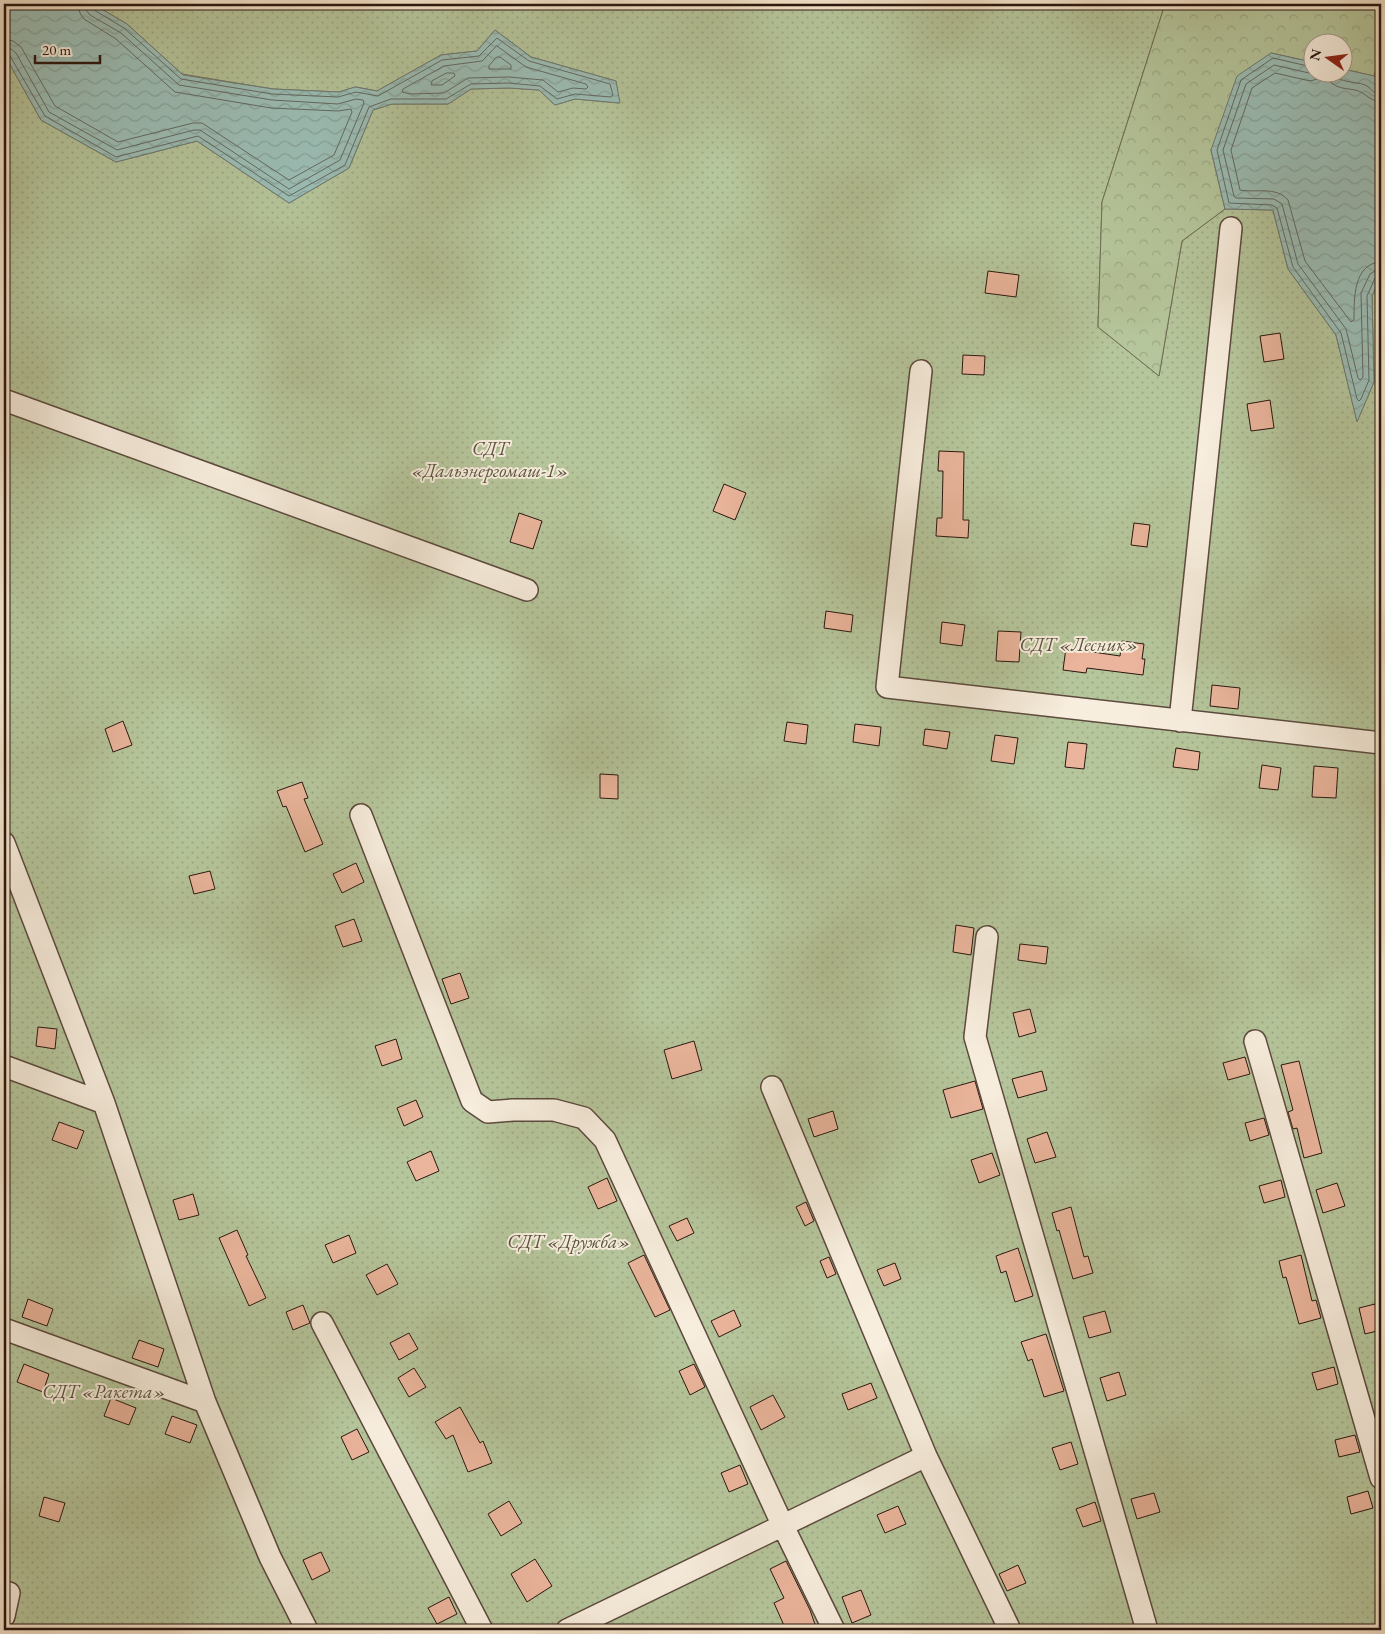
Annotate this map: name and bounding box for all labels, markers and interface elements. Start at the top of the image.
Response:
scale bar [35,32,100,64]
north arrow [1302,32,1352,82]
text: 20 m [42,40,71,59]
text: N [1305,47,1326,63]
park label: СДТ «Дальэнергомаш-1» [412,436,568,483]
park label: СДТ «Лесник» [1020,632,1138,657]
park label: СДТ «Дружба» [507,1229,631,1254]
park label: СДТ «Ракета» [42,1379,166,1404]

